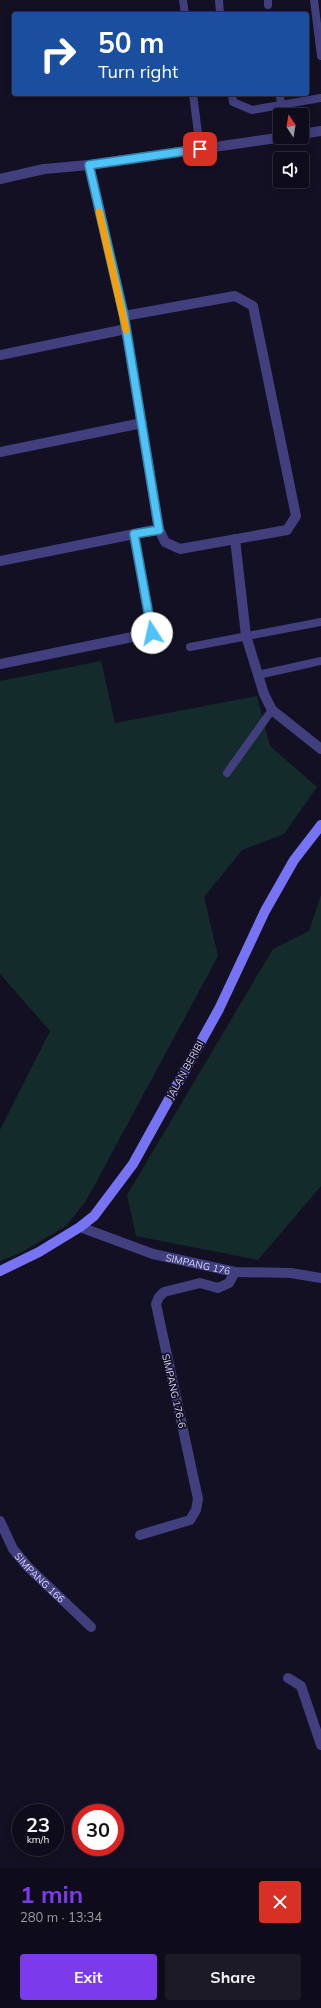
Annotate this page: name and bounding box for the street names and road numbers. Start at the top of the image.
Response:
street label: JALAN BERIBI [164,1038,206,1102]
street label: SIMPANG 176 [164,1250,232,1277]
street label: SIMPANG 176-6 [159,1352,189,1430]
street label: SIMPANG 166 [12,1550,68,1605]

